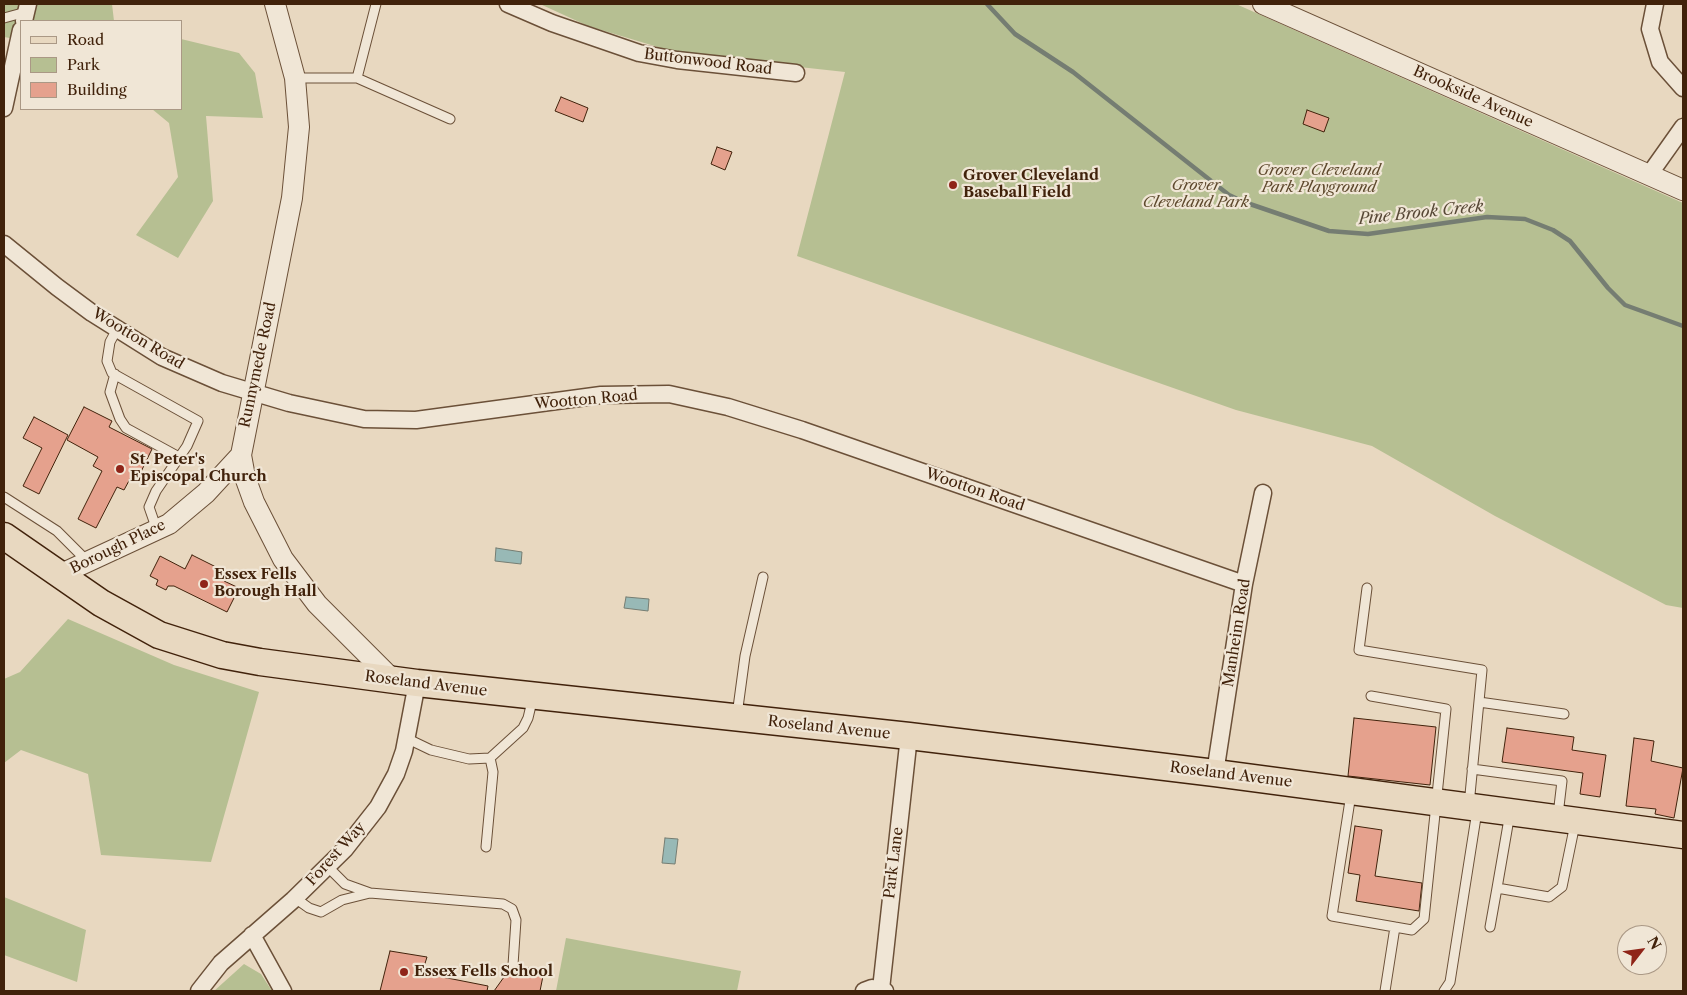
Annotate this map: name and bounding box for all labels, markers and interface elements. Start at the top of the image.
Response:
legend [20,20,182,110]
text: Road [67,30,104,49]
street label: Buttonwood Road [643,45,773,79]
text: Park [67,55,100,74]
street label: Brookside Avenue [1410,62,1536,132]
text: Building [67,80,127,99]
park label: Grover Cleveland Park Playground [1257,162,1381,197]
place label: Grover Cleveland Baseball Field [963,167,1099,202]
park label: Grover Cleveland Park [1143,177,1249,212]
marker: Grover Cleveland Baseball Field [947,179,959,191]
water label: Pine Brook Creek [1358,197,1484,229]
street label: Runnymede Road [236,301,280,429]
street label: Wootton Road [89,305,187,373]
street label: Wootton Road [533,387,639,413]
place label: St. Peter's Episcopal Church [130,451,267,486]
marker: St. Peter's Episcopal Church [114,463,126,475]
street label: Wootton Road [923,465,1027,515]
street label: Borough Place [67,516,169,578]
place label: Essex Fells Borough Hall [214,566,317,601]
street label: Manheim Road [1220,577,1254,689]
marker: Essex Fells Borough Hall [198,578,210,590]
street label: Roseland Avenue [364,668,488,700]
street label: Roseland Avenue [767,713,891,743]
street label: Roseland Avenue [1169,759,1293,791]
street label: Forest Way [303,818,369,890]
street label: Park Lane [881,826,907,900]
north arrow [1617,925,1667,975]
text: N [1643,933,1665,953]
place label: Essex Fells School [414,963,553,981]
marker: Essex Fells School [398,966,410,978]

